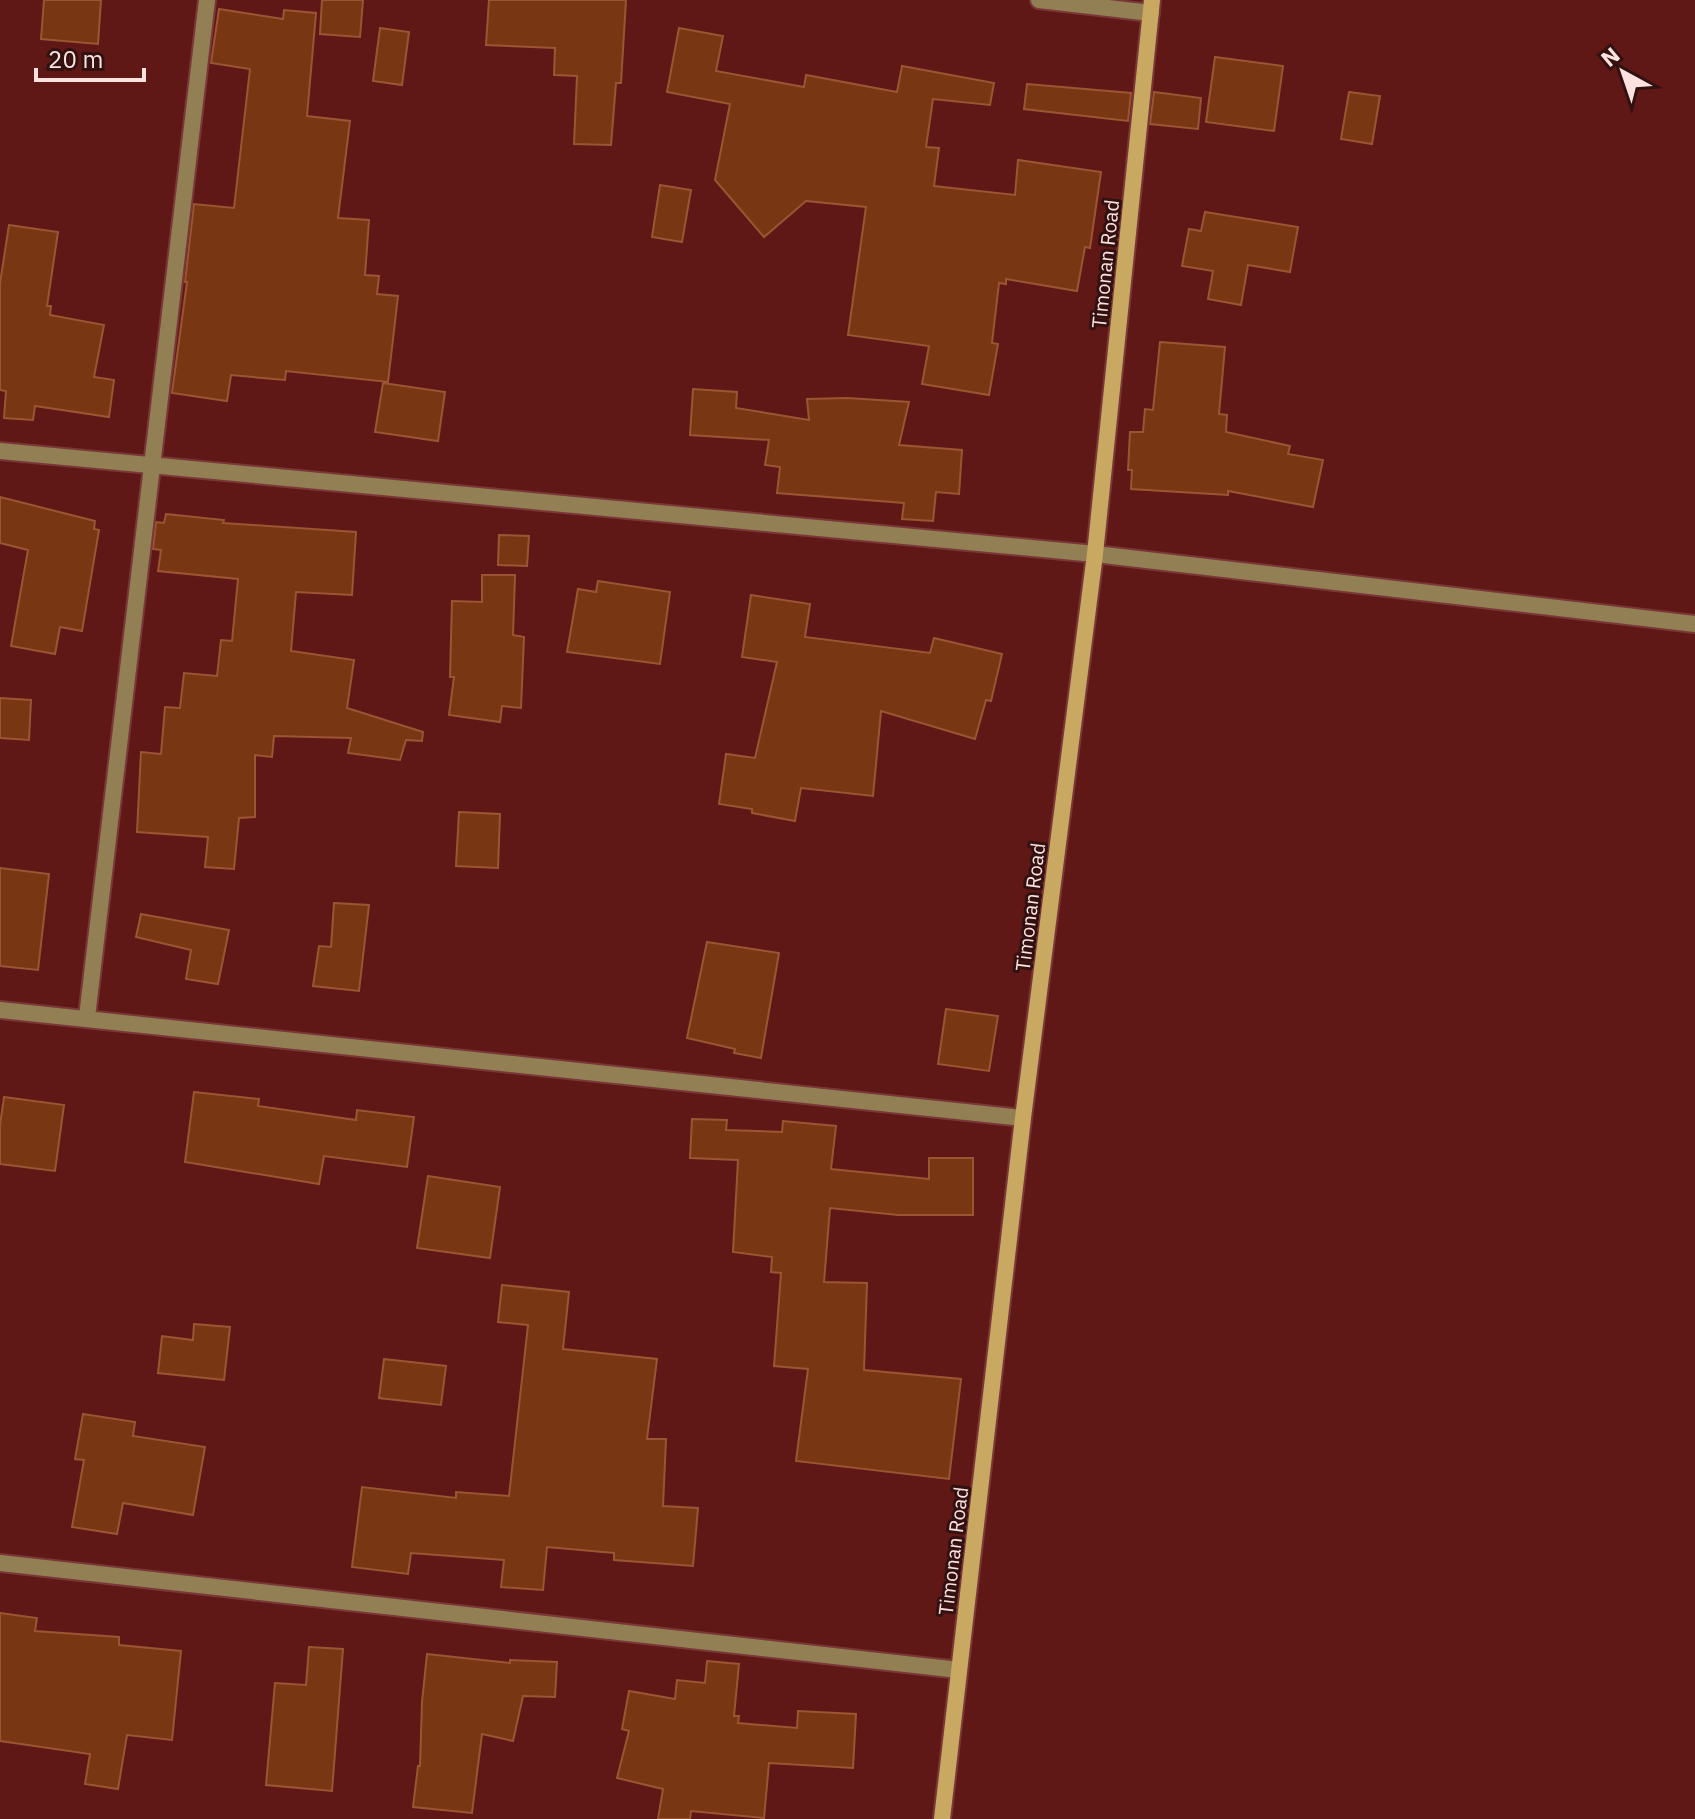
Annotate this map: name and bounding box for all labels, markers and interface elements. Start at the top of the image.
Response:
scale bar [36,32,144,82]
north arrow [1583,32,1663,112]
text: N [1594,40,1625,73]
text: 20 m [48,43,103,75]
street label: Timonan Road [1085,198,1125,330]
street label: Timonan Road [1009,841,1051,973]
street label: Timonan Road [932,1485,974,1617]

